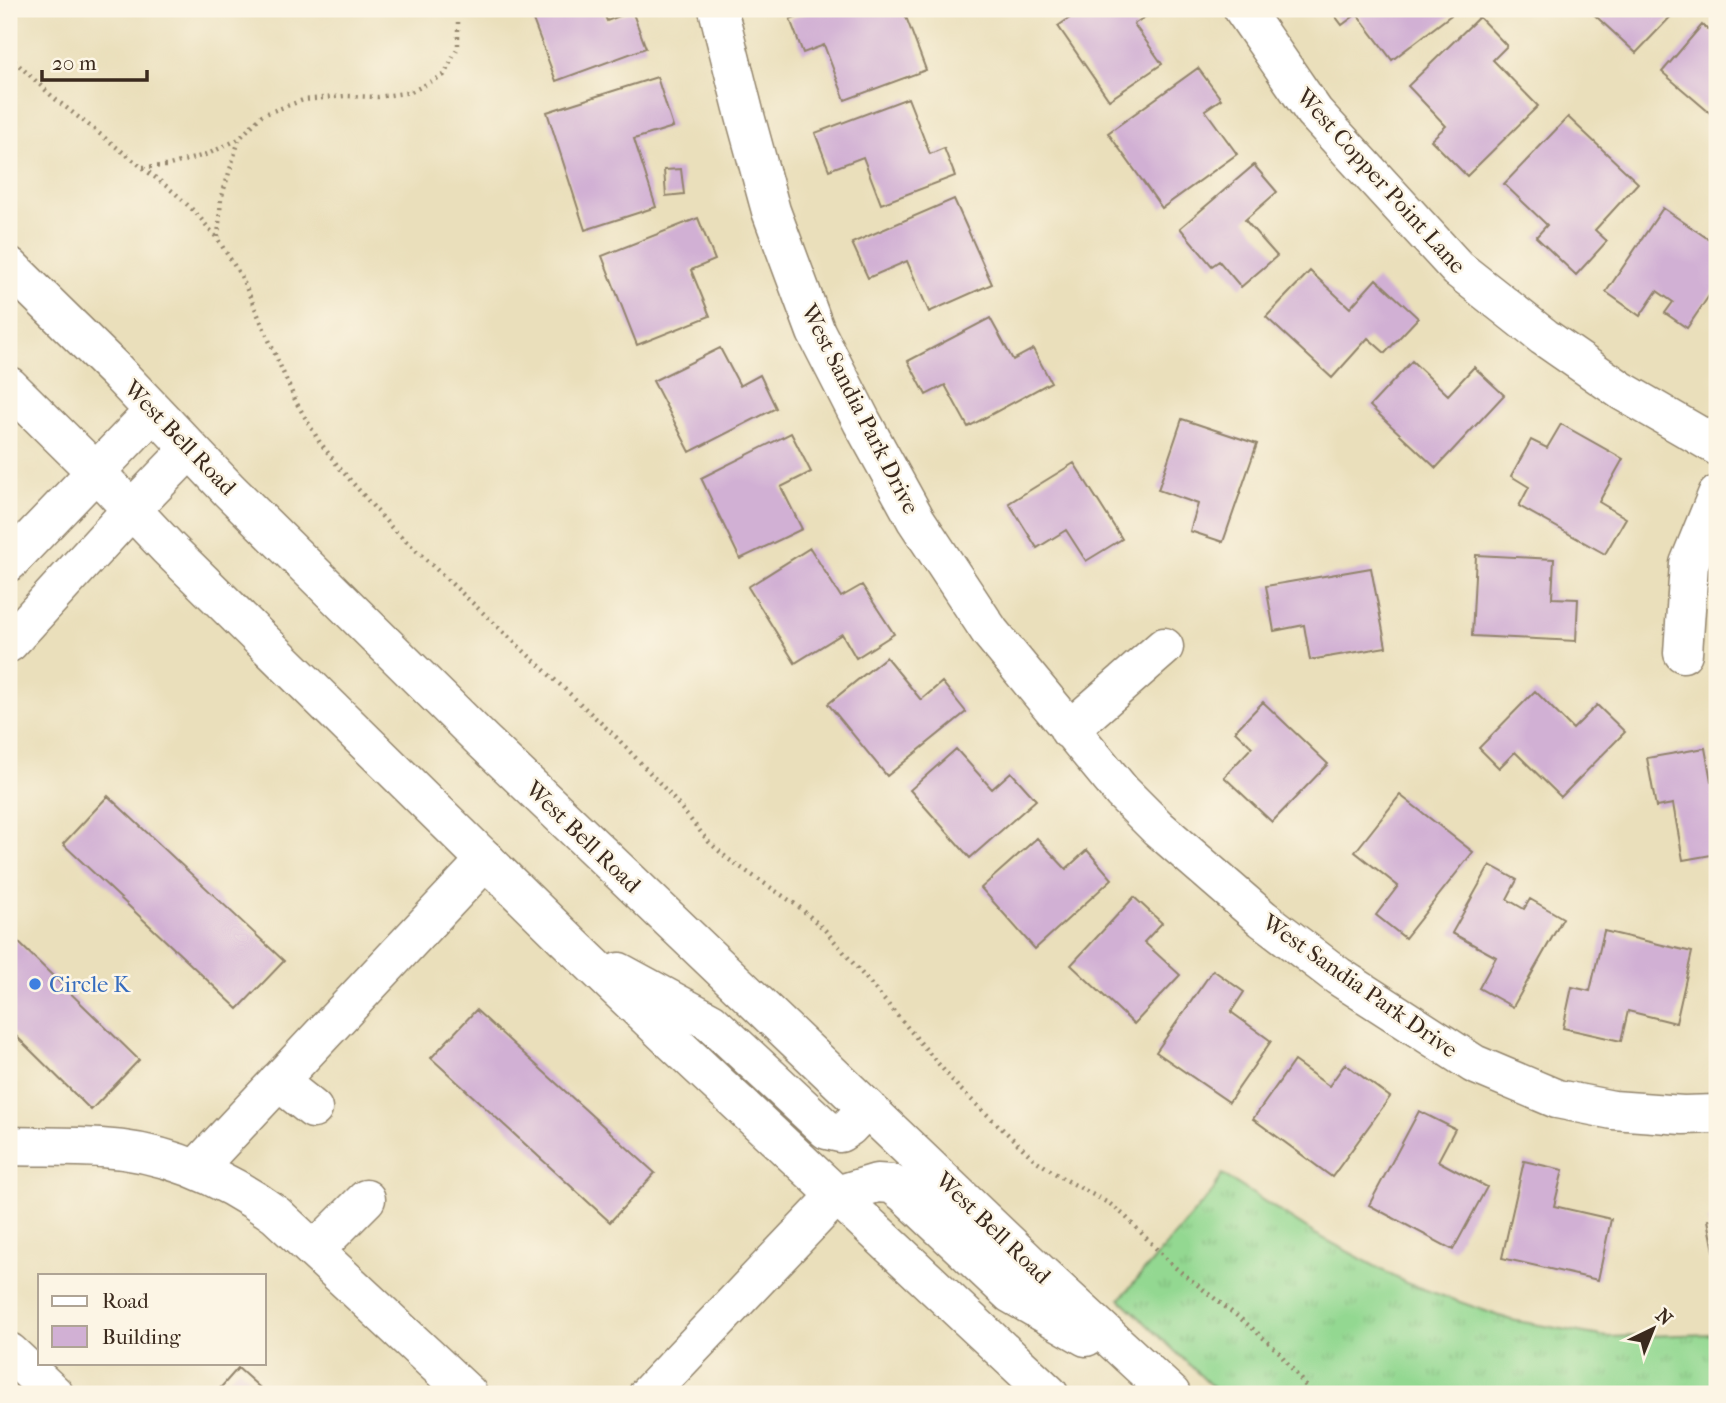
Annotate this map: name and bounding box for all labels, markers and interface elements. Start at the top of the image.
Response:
scale bar [42,38,147,82]
text: 20 m [52,51,97,75]
street label: West Copper Point Lane [1290,82,1471,279]
street label: West Sandia Park Drive [795,299,925,518]
street label: West Bell Road [118,374,242,501]
street label: West Bell Road [519,775,646,899]
street label: West Sandia Park Drive [1257,908,1463,1063]
place label: Circle K [49,971,131,998]
marker: Circle K [27,976,43,992]
street label: West Bell Road [929,1166,1056,1290]
legend [38,1274,266,1364]
text: Road [102,1289,149,1313]
north arrow [1618,1294,1688,1364]
text: N [1651,1304,1677,1331]
text: Building [102,1325,181,1349]

